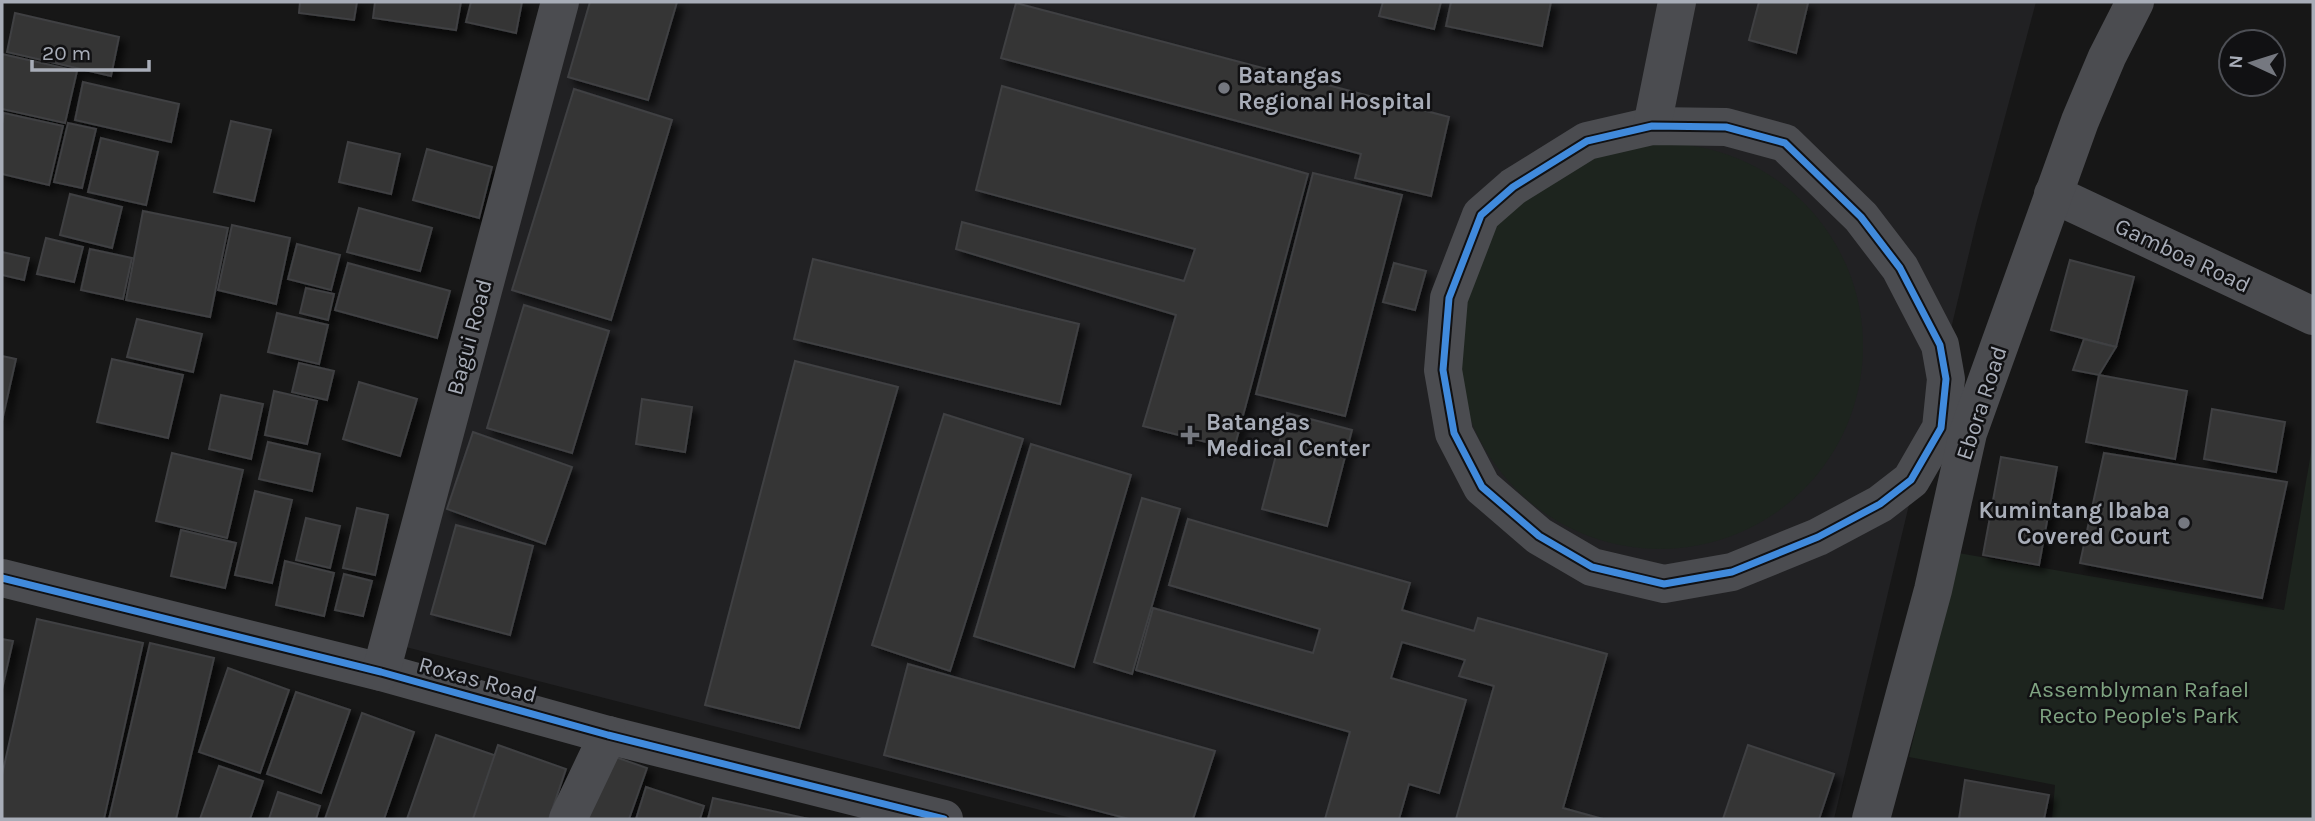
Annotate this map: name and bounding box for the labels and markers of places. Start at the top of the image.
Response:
place label: Batangas Regional Hospital [1238,62,1432,115]
marker: Batangas Regional Hospital [1216,80,1232,96]
place label: Batangas Medical Center [1206,409,1370,462]
marker: Batangas Medical Center [1180,425,1200,445]
place label: Kumintang Ibaba Covered Court [1979,497,2170,550]
marker: Kumintang Ibaba Covered Court [2176,515,2192,531]

